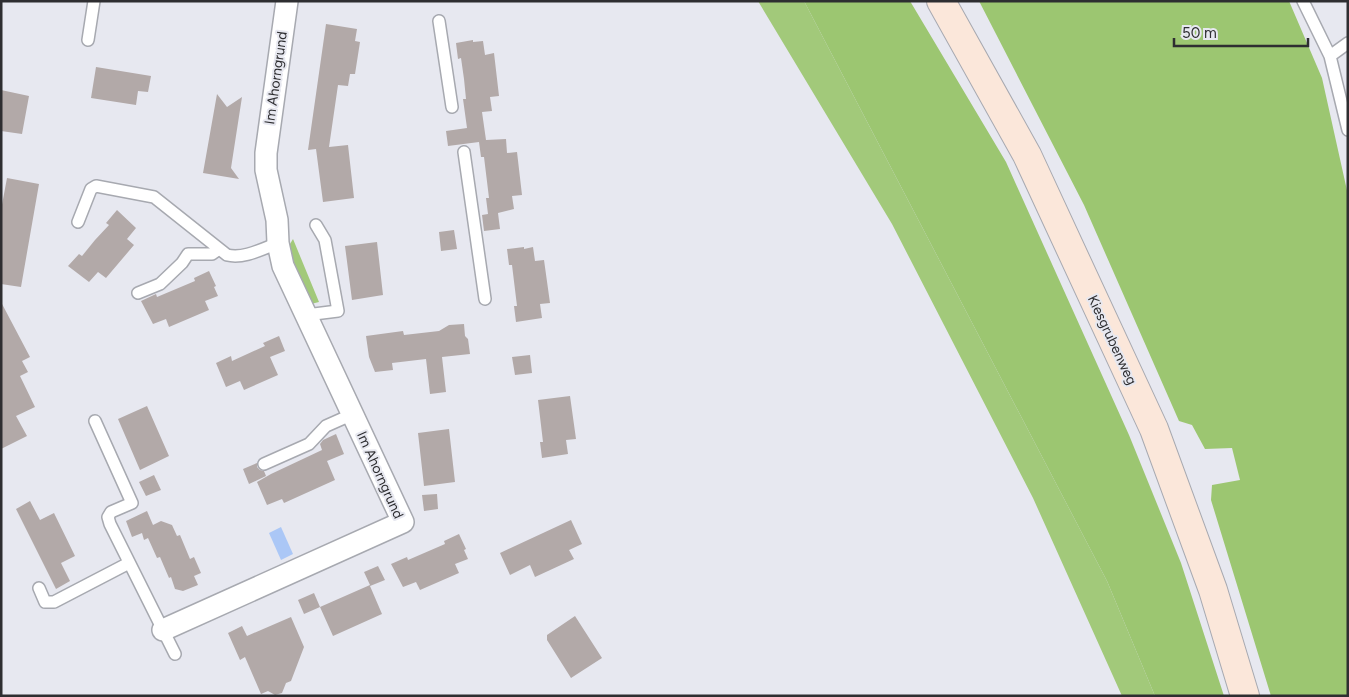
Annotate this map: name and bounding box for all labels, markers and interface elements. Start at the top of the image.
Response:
scale bar [1174,15,1308,47]
text: 50 m [1182,24,1217,42]
street label: Im Ahorngrund [261,30,291,126]
street label: Kiesgrubenweg [1084,292,1140,388]
street label: Im Ahorngrund [353,429,407,521]

